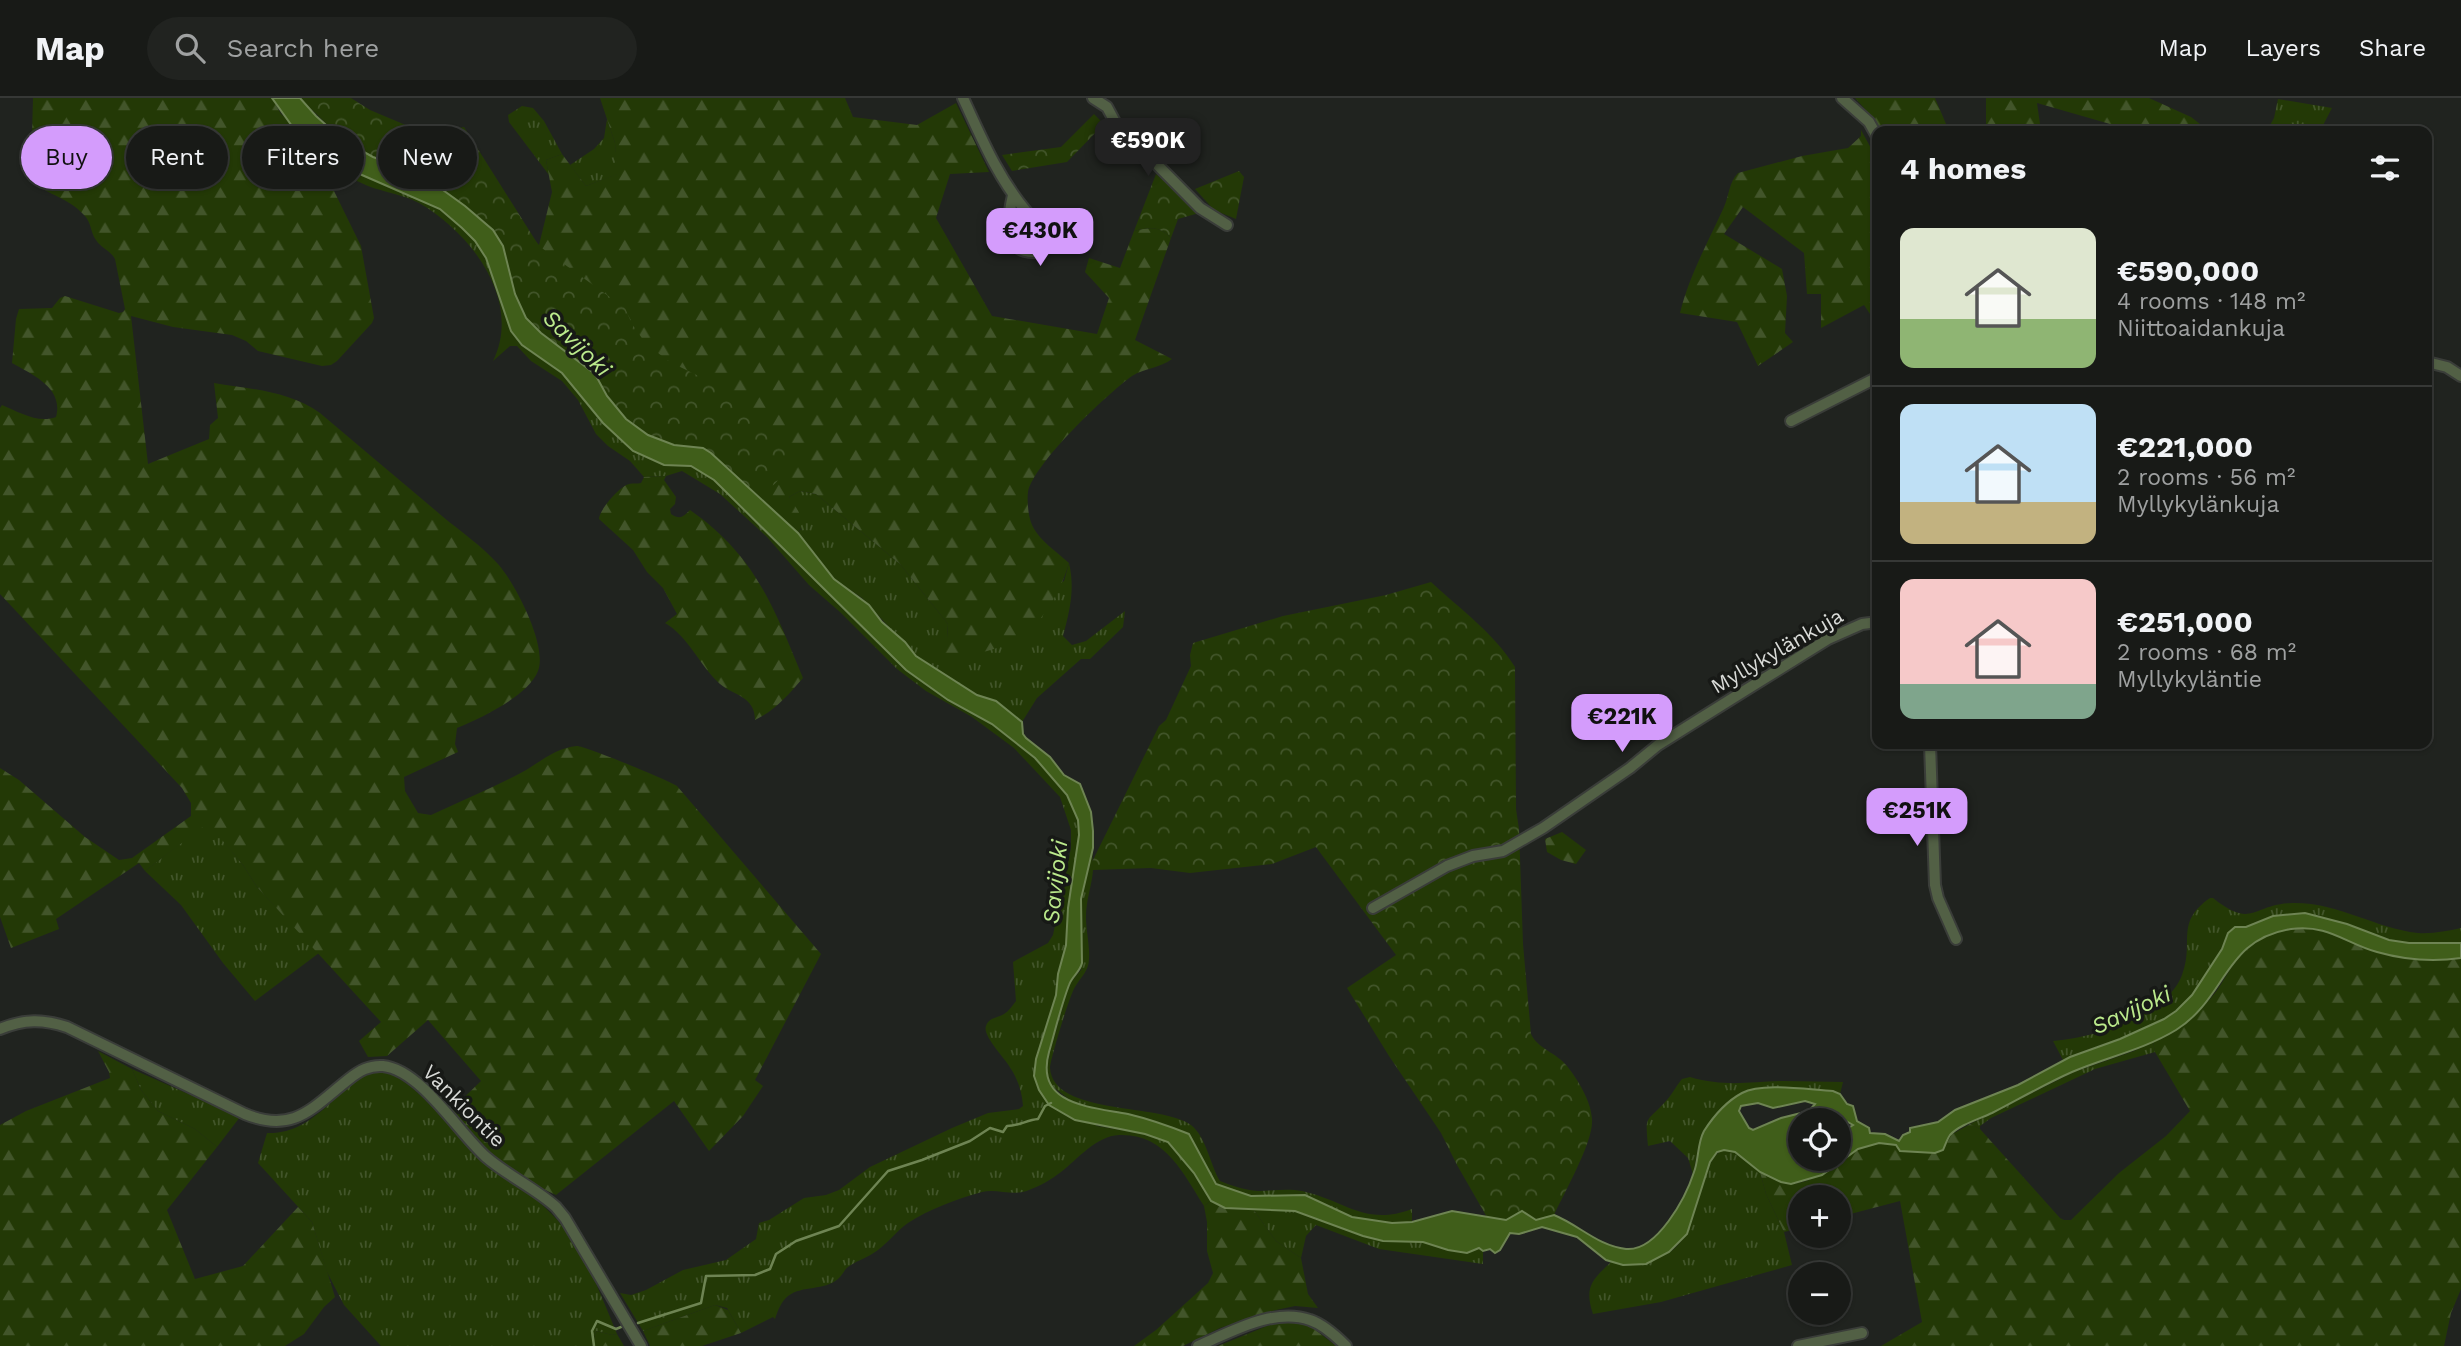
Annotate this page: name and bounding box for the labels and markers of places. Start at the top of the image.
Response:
pin: €590K [1099,118,1197,178]
pin: €430K [991,208,1089,268]
pin: €221K [1573,694,1671,754]
pin: €251K [1868,788,1966,848]

